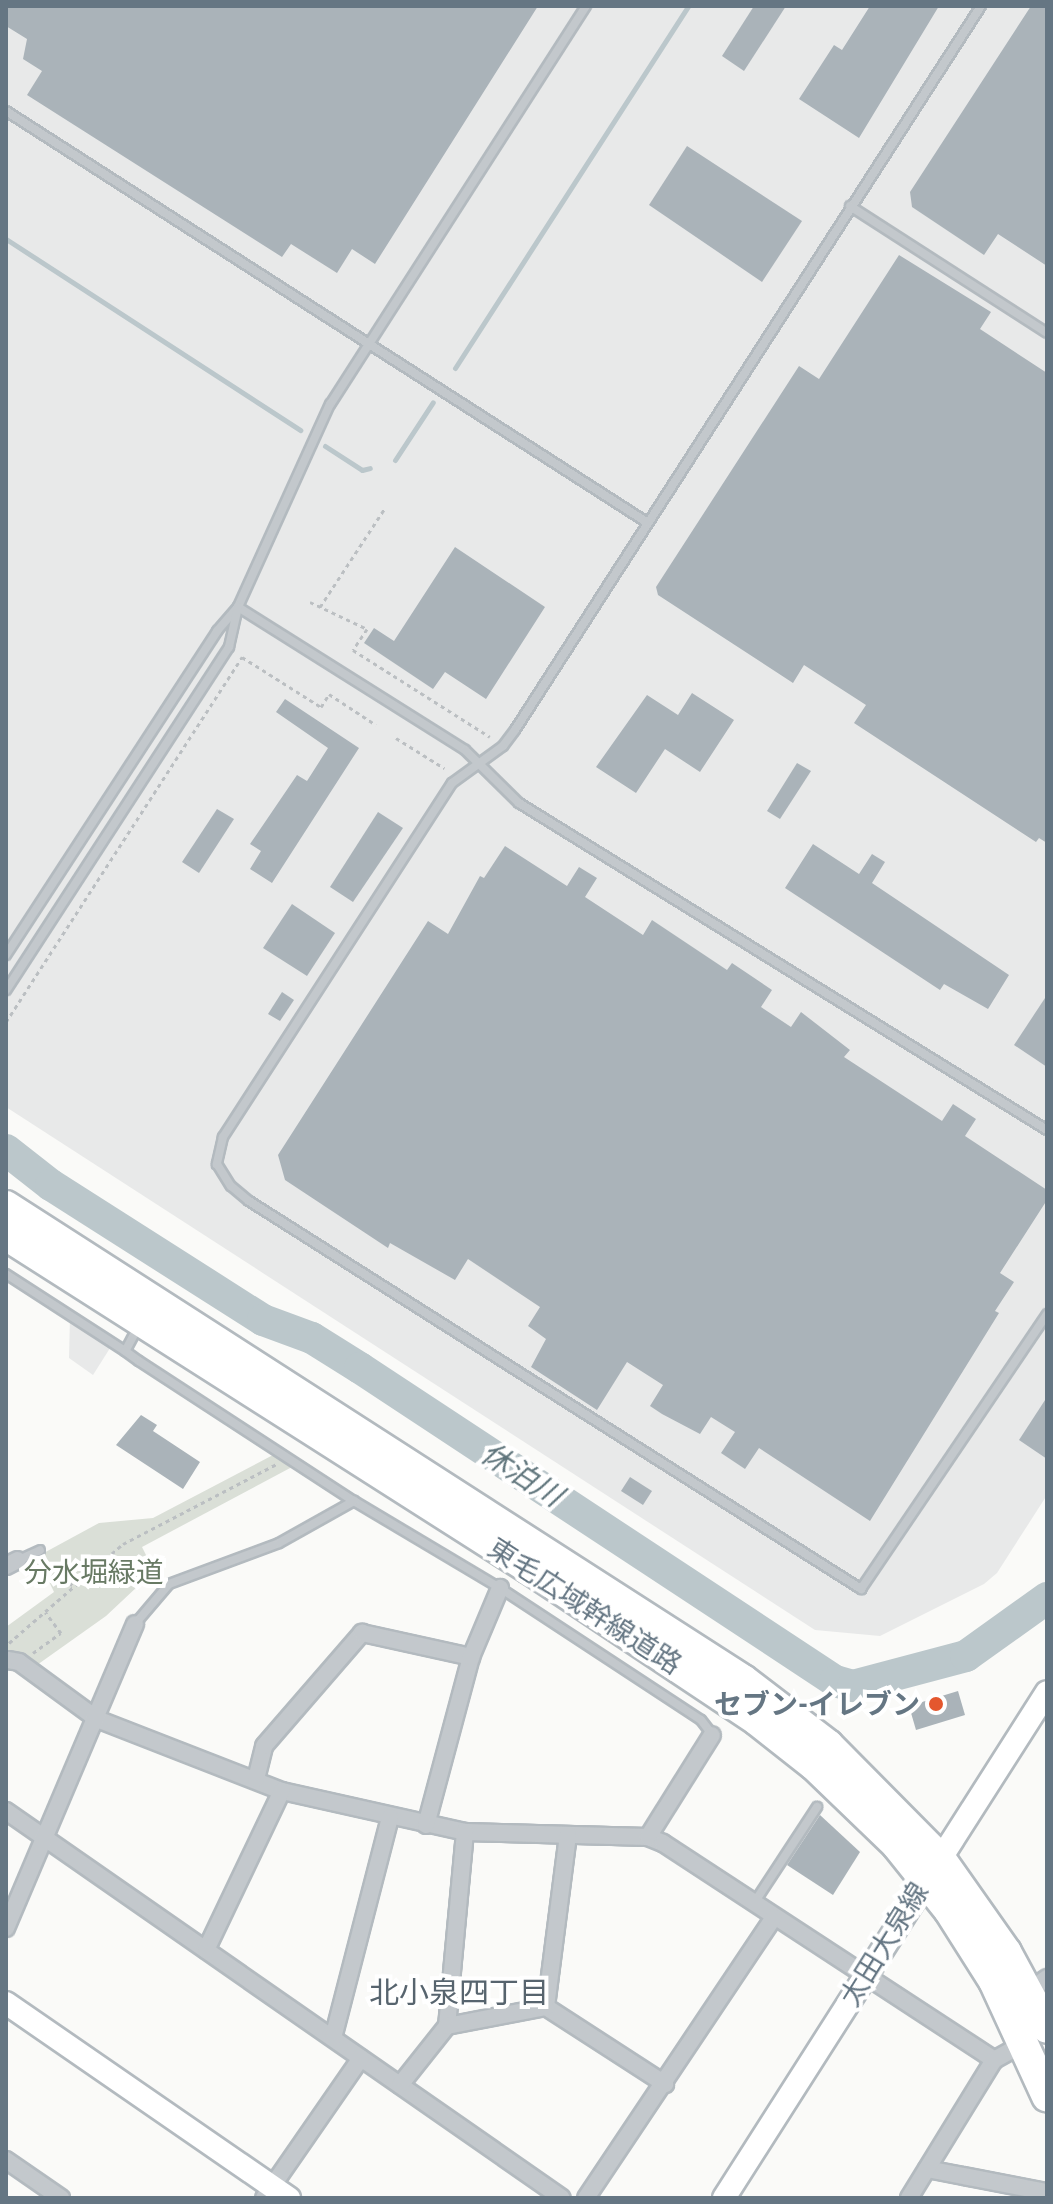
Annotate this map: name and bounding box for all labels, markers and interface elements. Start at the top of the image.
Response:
water label: 休泊川 [474,1434,570,1514]
street label: 東毛広域幹線道路 [482,1531,688,1681]
park label: 分水堀緑道 [24,1555,164,1589]
place label: セブン-イレブン [714,1687,920,1721]
marker: セブン-イレブン [927,1695,945,1713]
street label: 太田大泉線 [833,1876,935,2012]
district label: 北小泉四丁目 [369,1974,549,2010]

